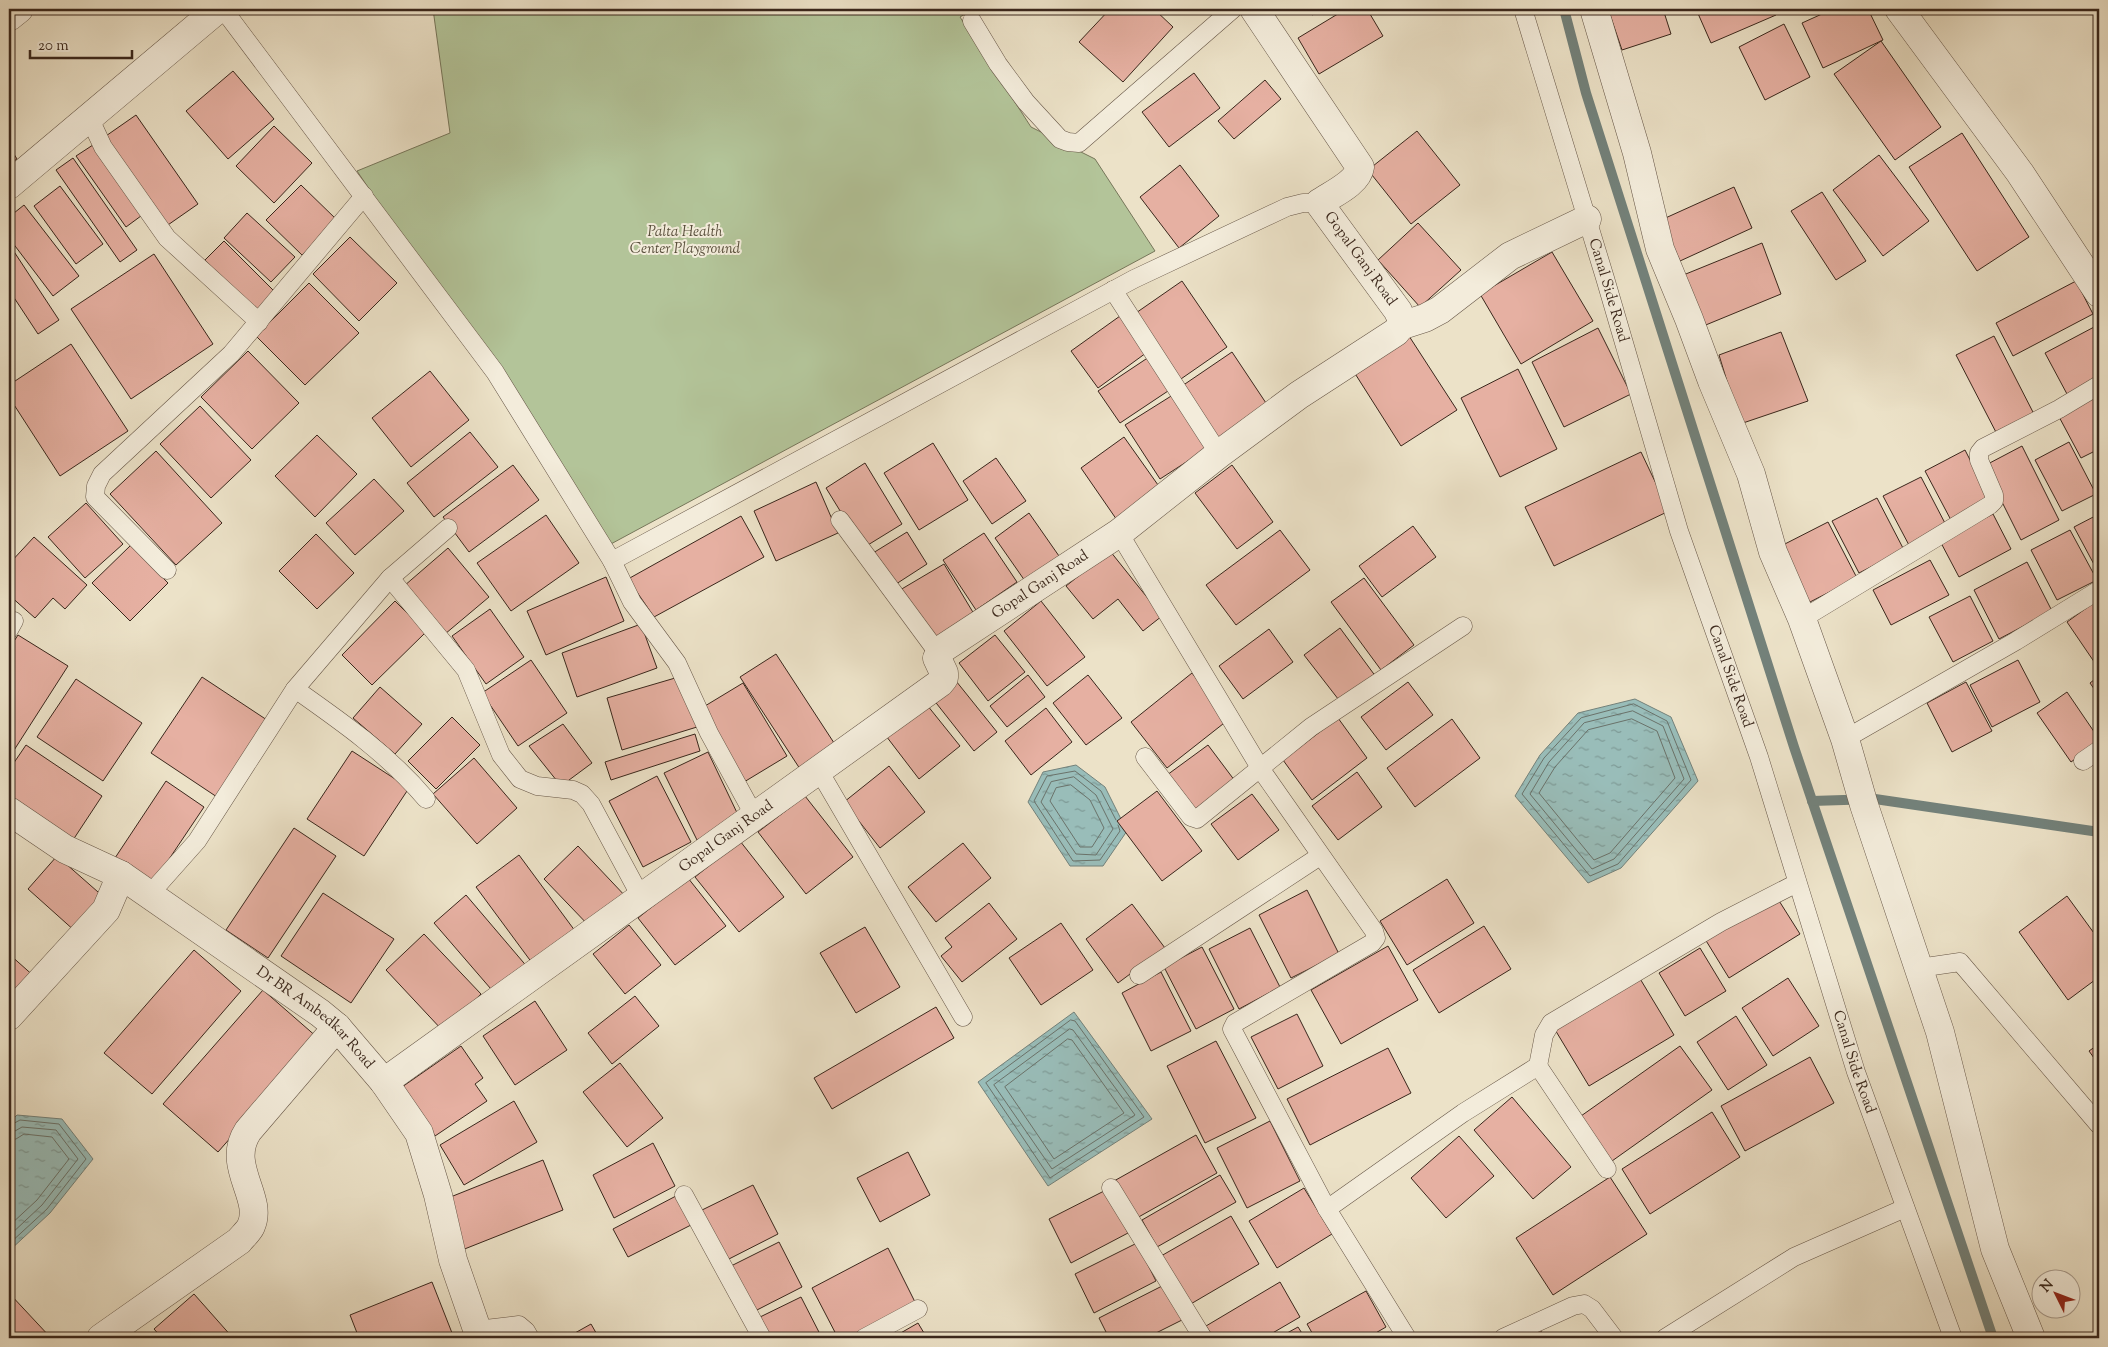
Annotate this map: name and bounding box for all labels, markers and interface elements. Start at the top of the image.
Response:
scale bar [30,28,132,60]
text: 20 m [38,36,69,57]
street label: Gopal Ganj Road [1319,208,1402,311]
park label: Palta Health Center Playground [630,222,741,260]
street label: Canal Side Road [1583,236,1634,345]
street label: Gopal Ganj Road [988,545,1093,624]
street label: Canal Side Road [1703,622,1758,731]
street label: Gopal Ganj Road [674,795,778,878]
street label: Dr BR Ambedkar Road [252,961,379,1074]
street label: Canal Side Road [1827,1008,1881,1117]
north arrow [2030,1270,2080,1320]
text: N [2037,1276,2059,1297]

